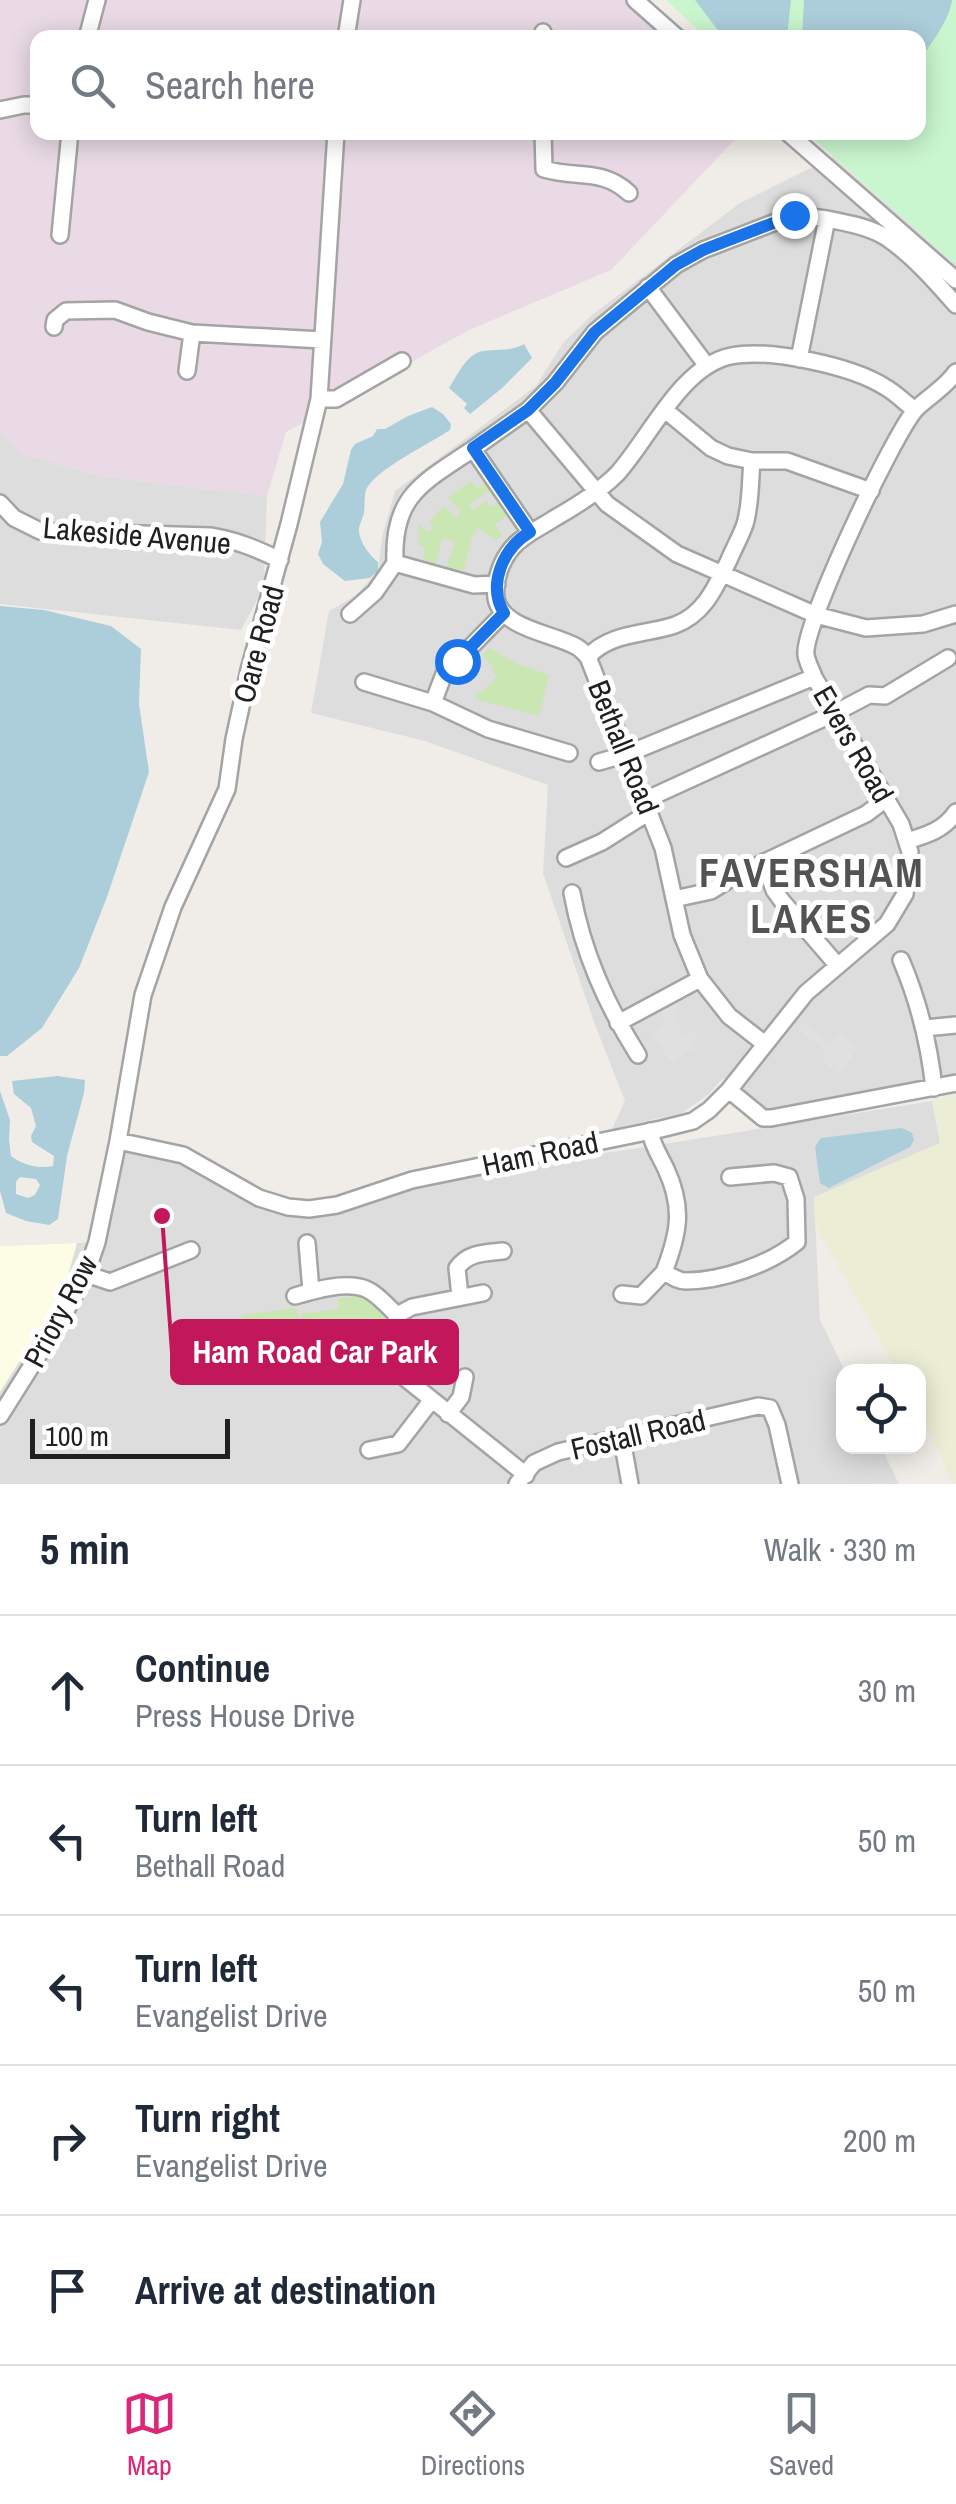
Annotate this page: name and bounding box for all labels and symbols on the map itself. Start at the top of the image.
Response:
route end [772,193,818,239]
street label: Lakeside Avenue [41,507,233,563]
street label: Oare Road [223,581,293,707]
route start [435,639,481,685]
street label: Bethall Road [579,674,669,820]
street label: Evers Road [805,678,903,810]
district label: FAVERSHAM LAKES [699,846,925,945]
street label: Ham Road [478,1121,602,1185]
street label: Priory Row [14,1248,106,1374]
callout: Ham Road Car Park [172,1321,457,1383]
text: Ham Road Car Park [193,1330,438,1373]
street label: Fostall Road [567,1399,709,1469]
scale bar [30,1414,230,1458]

